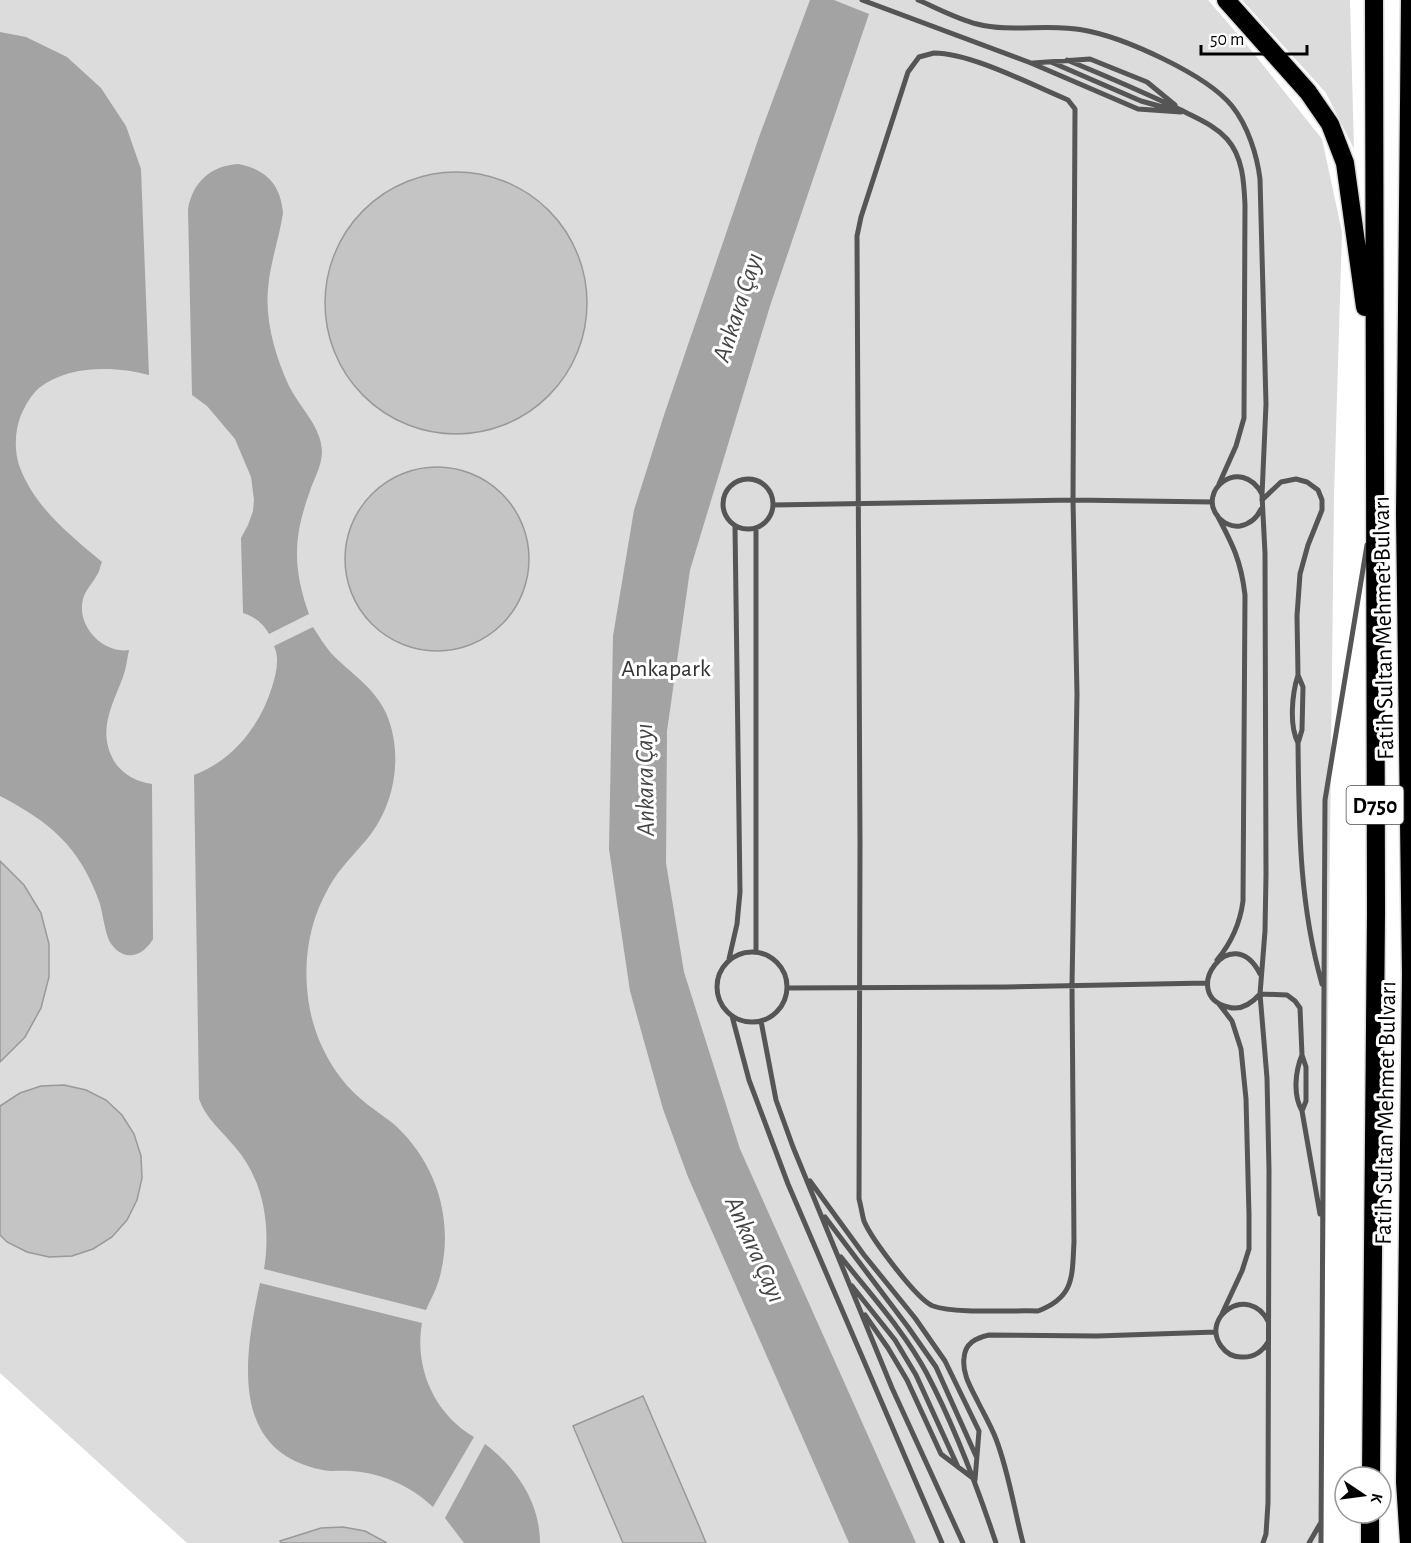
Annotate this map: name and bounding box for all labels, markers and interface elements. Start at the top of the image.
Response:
scale bar [1201,18,1308,56]
text: 50 m [1210,31,1244,49]
water label: Ankara Çayı [708,250,768,366]
street label: Fatih Sultan Mehmet Bulvarı [1370,496,1398,760]
park label: Ankapark [621,657,711,681]
water label: Ankara Çayı [631,723,659,838]
road number: D750 [1346,786,1404,824]
street label: Fatih Sultan Mehmet Bulvarı [1372,981,1400,1245]
water label: Ankara Çayı [720,1192,790,1306]
north arrow [1333,1465,1393,1525]
text: K [1368,1492,1385,1505]

